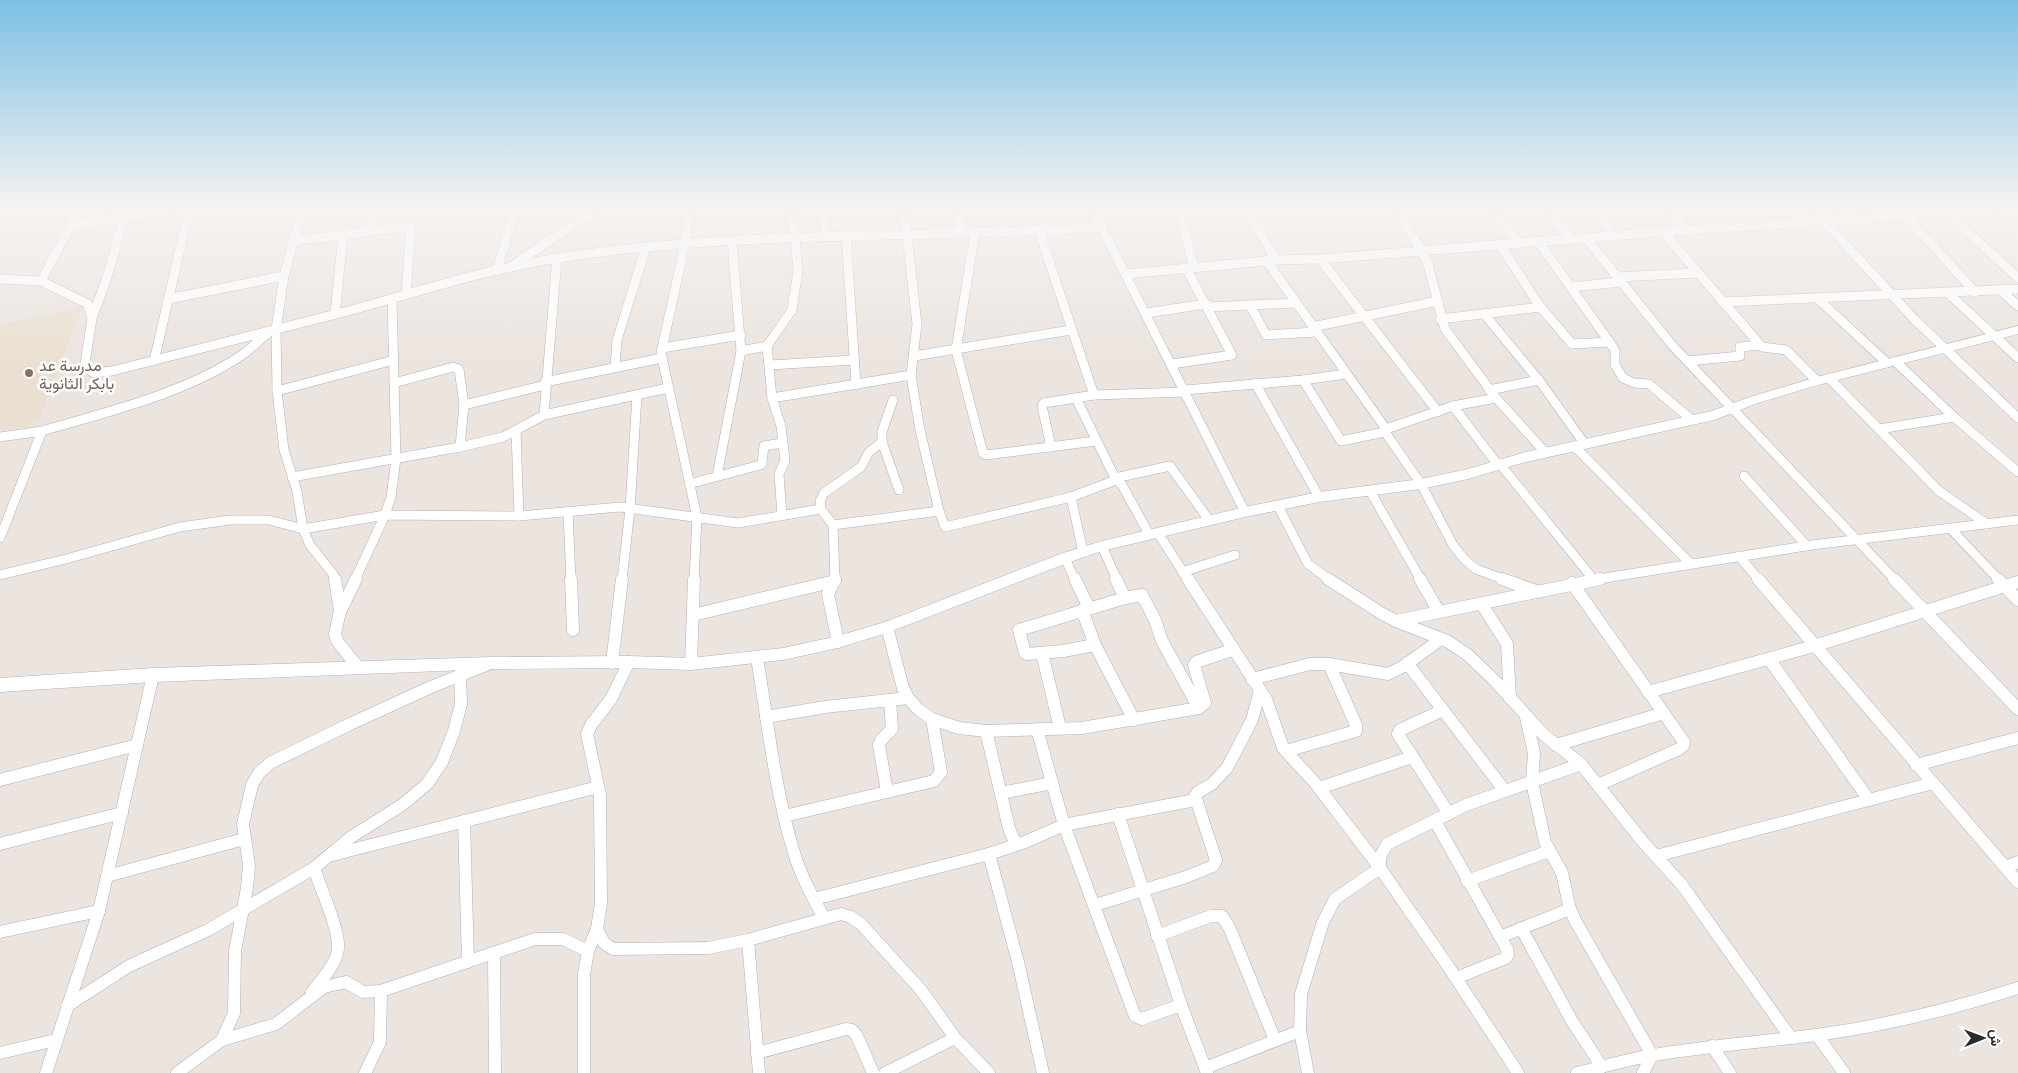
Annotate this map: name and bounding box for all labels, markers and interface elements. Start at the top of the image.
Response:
place label: مدرسة عد بابكر الثانوية [39,355,114,394]
marker: مدرسة عد بابكر الثانوية [23,367,35,379]
north arrow [1958,1013,2008,1063]
text: ش [1987,1029,2005,1047]

